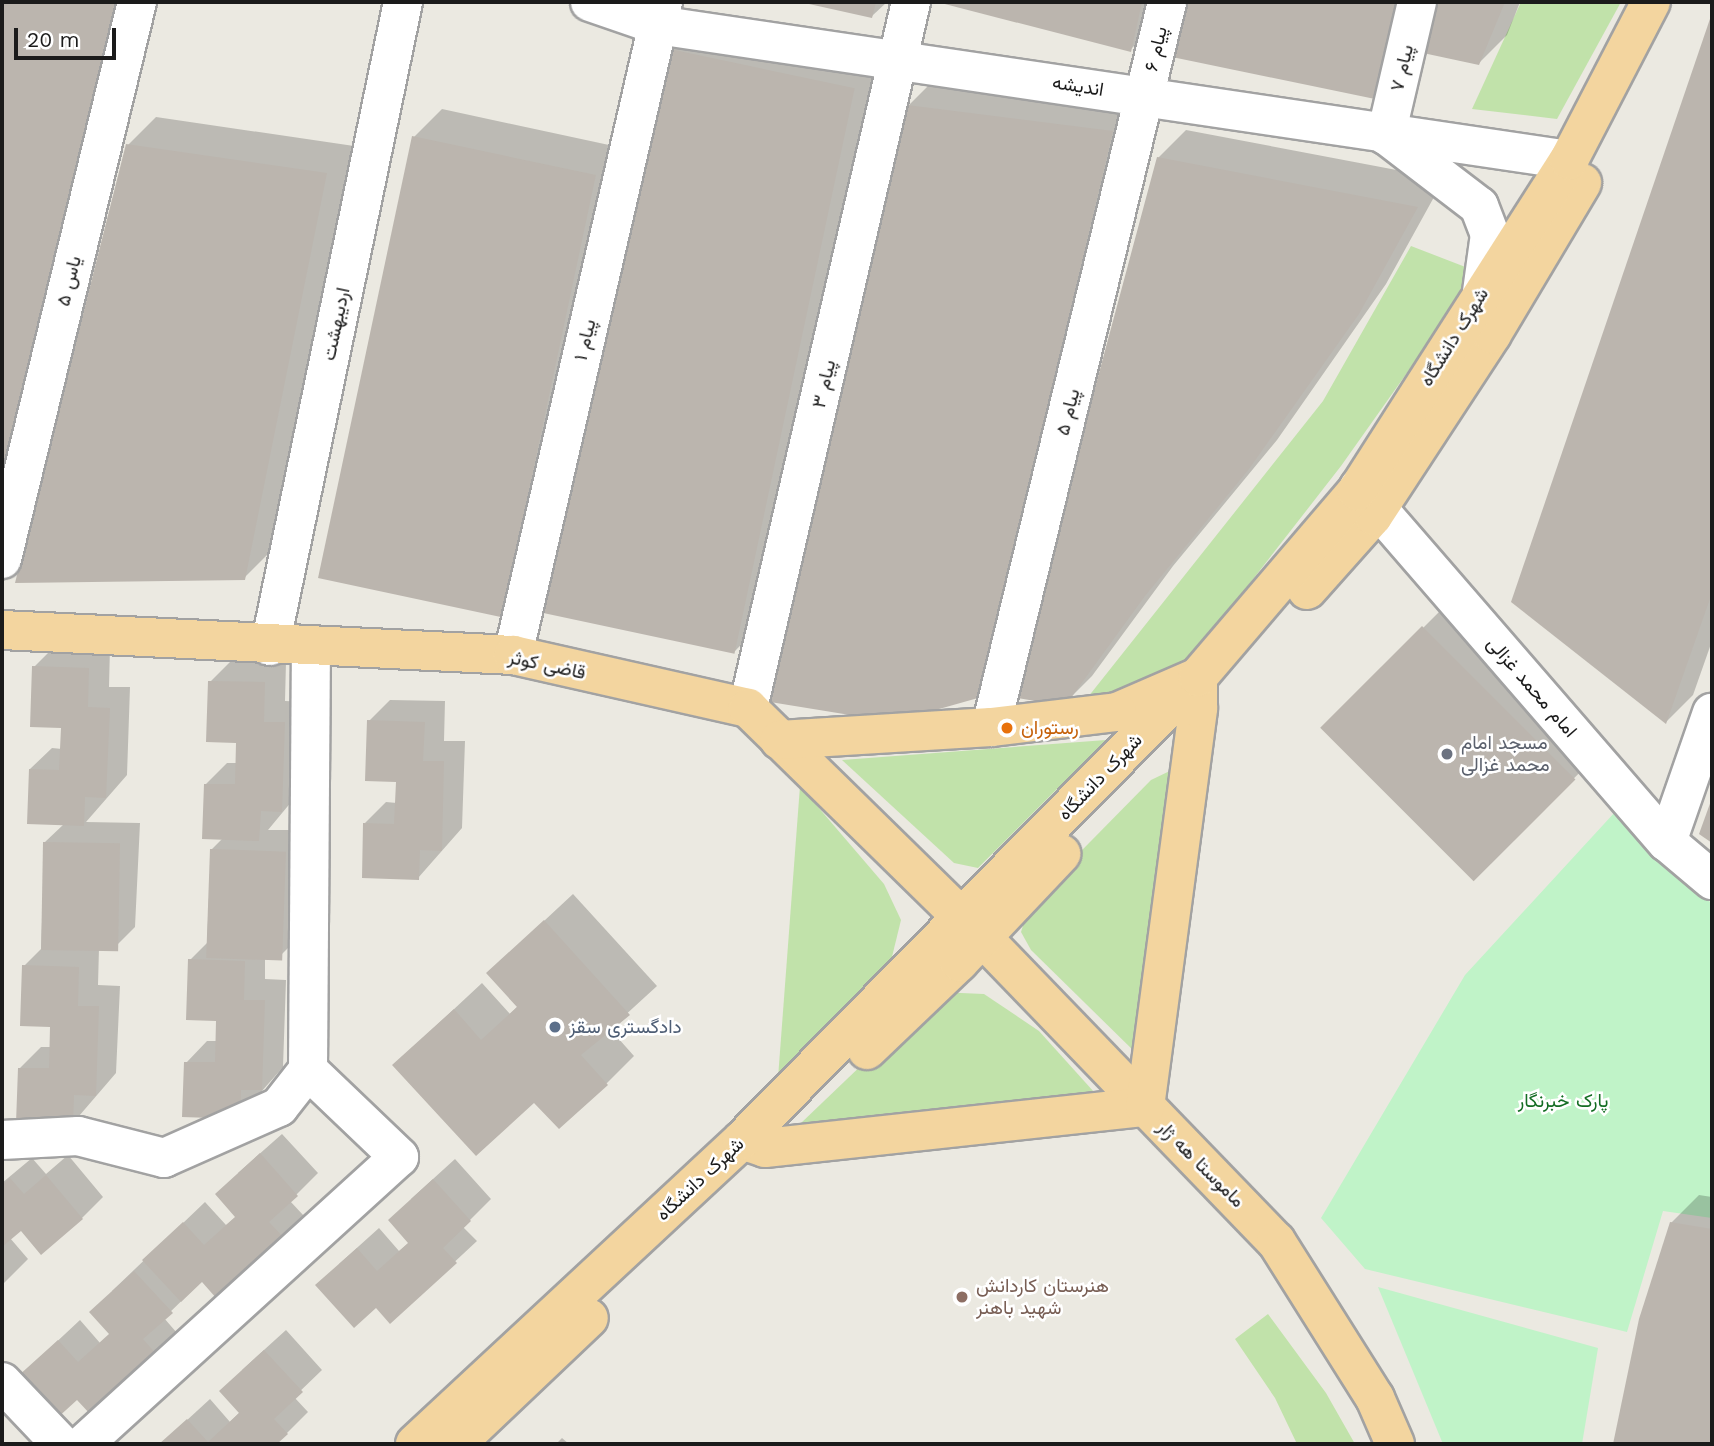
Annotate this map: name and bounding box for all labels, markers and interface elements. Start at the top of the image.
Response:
scale bar [18,14,119,58]
street label: پیام ۶ [1140,24,1172,74]
text: 20 m [27,27,79,52]
street label: پیام ۷ [1386,42,1418,94]
street label: اندیشه [1051,71,1105,101]
street label: یاس ۵ [52,253,86,309]
street label: شهرک دانشگاه [1415,284,1493,390]
street label: اردیبهشت [317,285,355,363]
street label: پیام ۱ [569,317,601,363]
street label: پیام ۳ [807,358,841,410]
street label: پیام ۵ [1051,386,1085,438]
street label: امام محمد غزالی [1482,632,1582,742]
street label: قاضی کوثر [506,646,588,684]
place label: رستوران [1021,717,1079,739]
marker: رستوران [999,720,1015,736]
street label: شهرک دانشگاه [1053,729,1147,825]
place label: مسجد امام محمد غزالی [1461,732,1550,776]
marker: مسجد امام محمد غزالی [1439,746,1455,762]
place label: دادگستری سقز [569,1016,682,1038]
marker: دادگستری سقز [547,1019,563,1035]
park label: پارک خبرنگار [1518,1090,1608,1112]
street label: ماموستا هه ژار [1153,1116,1249,1212]
street label: شهرک دانشگاه [651,1133,749,1225]
place label: هنرستان کاردانش شهید باهنر [976,1275,1109,1319]
marker: هنرستان کاردانش شهید باهنر [954,1289,970,1305]

